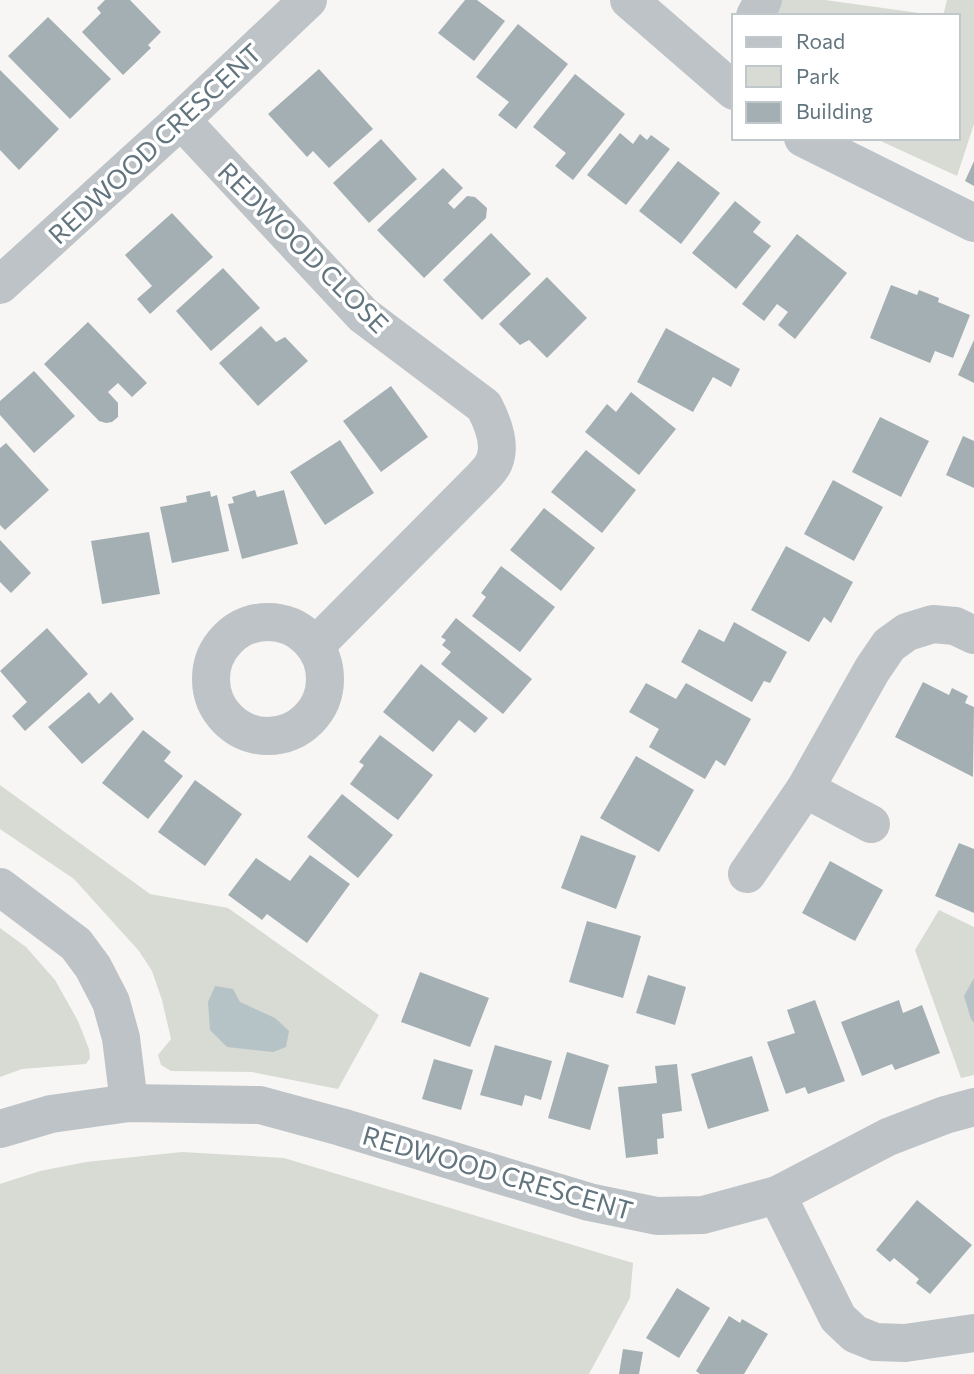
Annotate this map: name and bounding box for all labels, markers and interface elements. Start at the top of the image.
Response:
legend [732,14,960,140]
text: Road [796,28,845,53]
street label: REDWOOD CRESCENT [41,36,267,250]
text: Park [796,63,840,88]
text: Building [796,98,873,123]
street label: REDWOOD CLOSE [212,155,396,339]
street label: REDWOOD CRESCENT [359,1119,637,1225]

